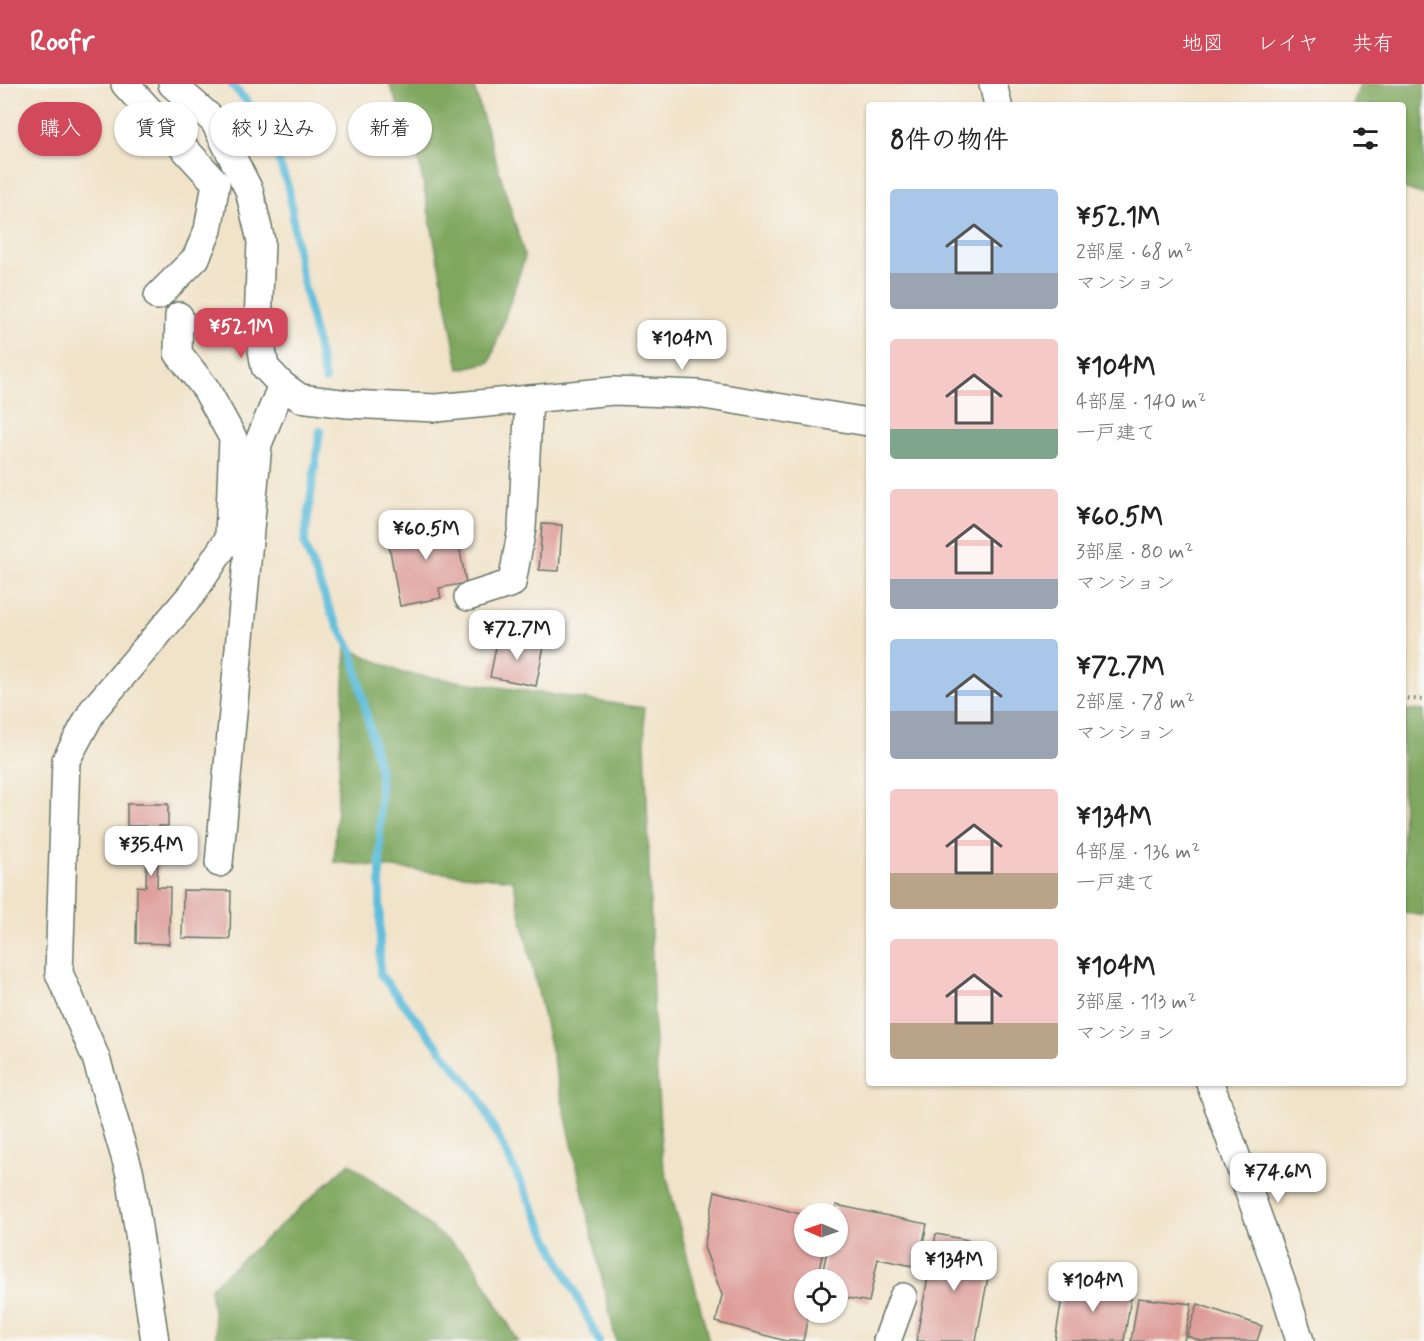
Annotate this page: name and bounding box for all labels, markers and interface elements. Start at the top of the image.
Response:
text: Roofr [30,24,94,61]
text: 地図 [1182,30,1224,58]
text: レイヤ [1257,30,1319,58]
text: 共有 [1352,30,1394,58]
chip: 購入 [18,102,102,156]
chip: 賃貸 [114,102,198,156]
chip: 絞り込み [210,102,336,156]
chip: 新着 [348,102,432,156]
icon: filters [1349,122,1382,155]
text: 8件の物件 [890,124,1009,158]
text: ¥52.1M [1076,201,1160,235]
icon: home [938,213,1010,285]
text: 2部屋 · 68 m² [1076,239,1193,266]
text: マンション [1076,270,1175,297]
pin: ¥52.1M [192,308,290,359]
text: ¥52.1M [209,314,273,341]
pin: ¥104M [640,320,724,371]
text: ¥104M [651,326,713,353]
text: ¥104M [1076,351,1156,385]
icon: home [938,363,1010,435]
text: 4部屋 · 140 m² [1076,389,1206,416]
text: 一戸建て [1076,420,1156,447]
text: ¥60.5M [1076,501,1163,535]
pin: ¥60.5M [377,510,475,561]
icon: home [938,513,1010,585]
text: ¥60.5M [393,516,459,543]
text: 3部屋 · 80 m² [1076,539,1193,566]
text: マンション [1076,570,1175,597]
pin: ¥72.7M [468,610,566,661]
text: ¥72.7M [483,616,551,643]
text: ¥72.7M [1076,651,1165,685]
icon: home [938,663,1010,735]
text: 2部屋 · 78 m² [1076,689,1194,716]
text: マンション [1076,720,1175,747]
text: ¥134M [1076,801,1152,835]
icon: home [938,813,1010,885]
pin: ¥35.4M [102,826,200,877]
text: ¥35.4M [119,832,183,859]
text: 4部屋 · 136 m² [1076,839,1200,866]
text: 一戸建て [1076,870,1156,897]
text: ¥104M [1076,951,1156,985]
icon: home [938,963,1010,1035]
text: 3部屋 · 113 m² [1076,989,1196,1016]
text: マンション [1076,1020,1175,1047]
pin: ¥74.6M [1229,1153,1327,1204]
text: ¥74.6M [1244,1159,1312,1186]
north arrow [794,1203,848,1257]
map controls [794,1203,848,1323]
pin: ¥134M [912,1241,996,1292]
text: ¥134M [925,1247,983,1274]
pin: ¥104M [1051,1262,1135,1313]
text: ¥104M [1062,1268,1124,1295]
button: locate [794,1269,848,1323]

